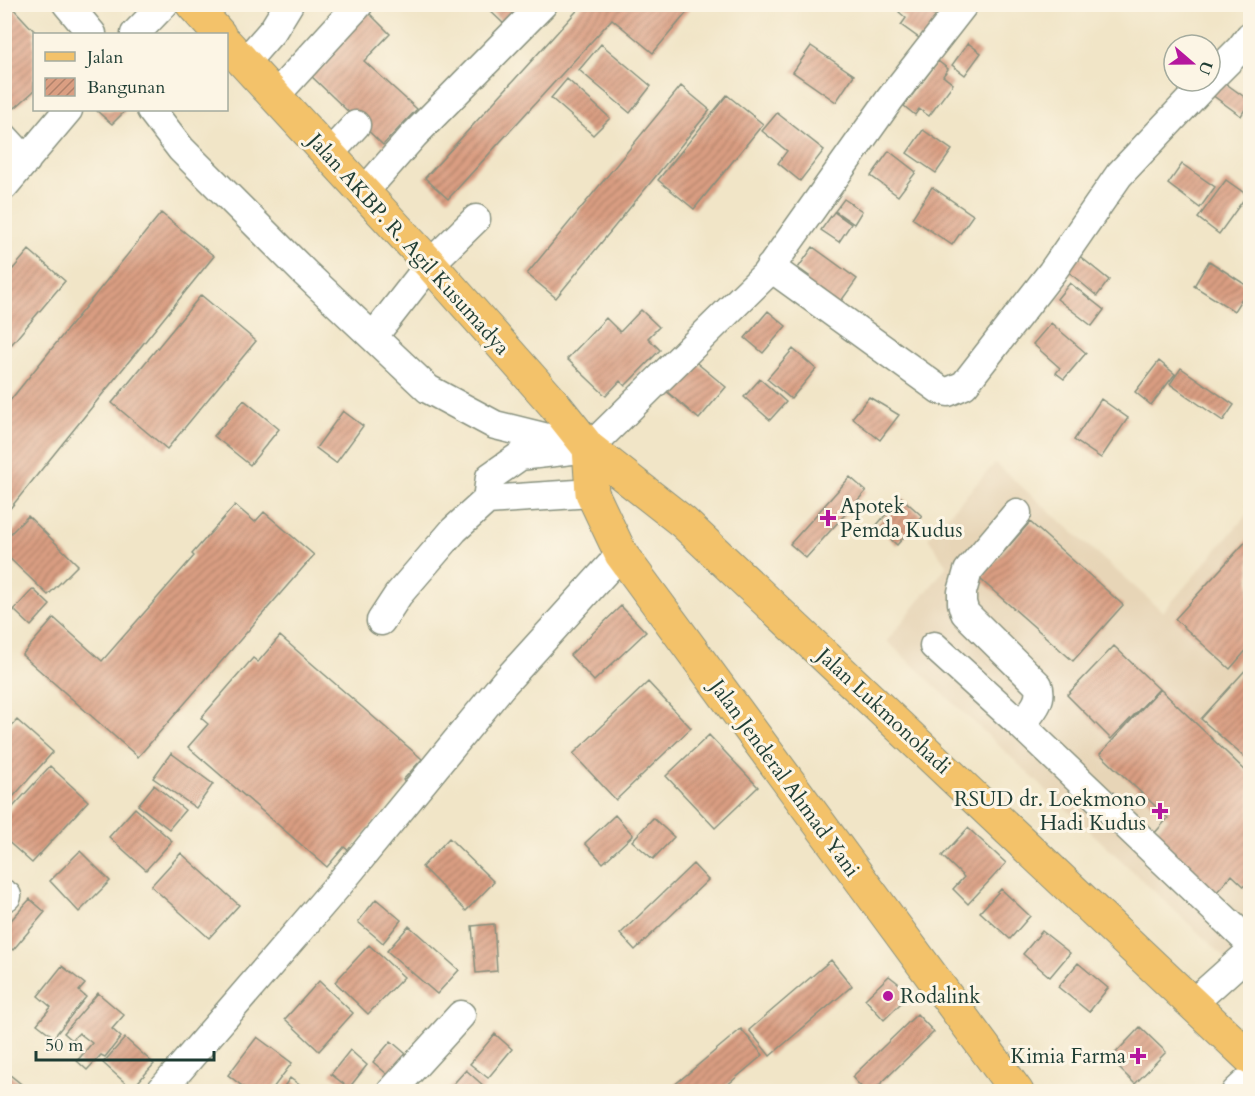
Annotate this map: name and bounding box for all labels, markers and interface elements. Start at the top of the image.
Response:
legend [33,33,228,111]
north arrow [1162,33,1222,93]
text: Jalan [84,45,124,70]
text: U [1193,58,1218,78]
text: Bangunan [87,75,166,100]
street label: Jalan AKBP. R. Agil Kusumadya [299,125,516,362]
place label: Apotek Pemda Kudus [840,492,962,545]
marker: Apotek Pemda Kudus [821,511,835,525]
street label: Jalan Lukmonohadi [808,639,957,781]
street label: Jalan Jenderal Ahmad Yani [701,671,866,883]
place label: RSUD dr. Loekmono Hadi Kudus [954,785,1146,838]
marker: RSUD dr. Loekmono Hadi Kudus [1151,802,1169,820]
place label: Rodalink [900,982,981,1011]
marker: Rodalink [881,989,895,1003]
scale bar [36,1024,214,1062]
text: 50 m [45,1033,84,1058]
place label: Kimia Farma [1011,1042,1126,1071]
marker: Kimia Farma [1131,1049,1145,1063]

